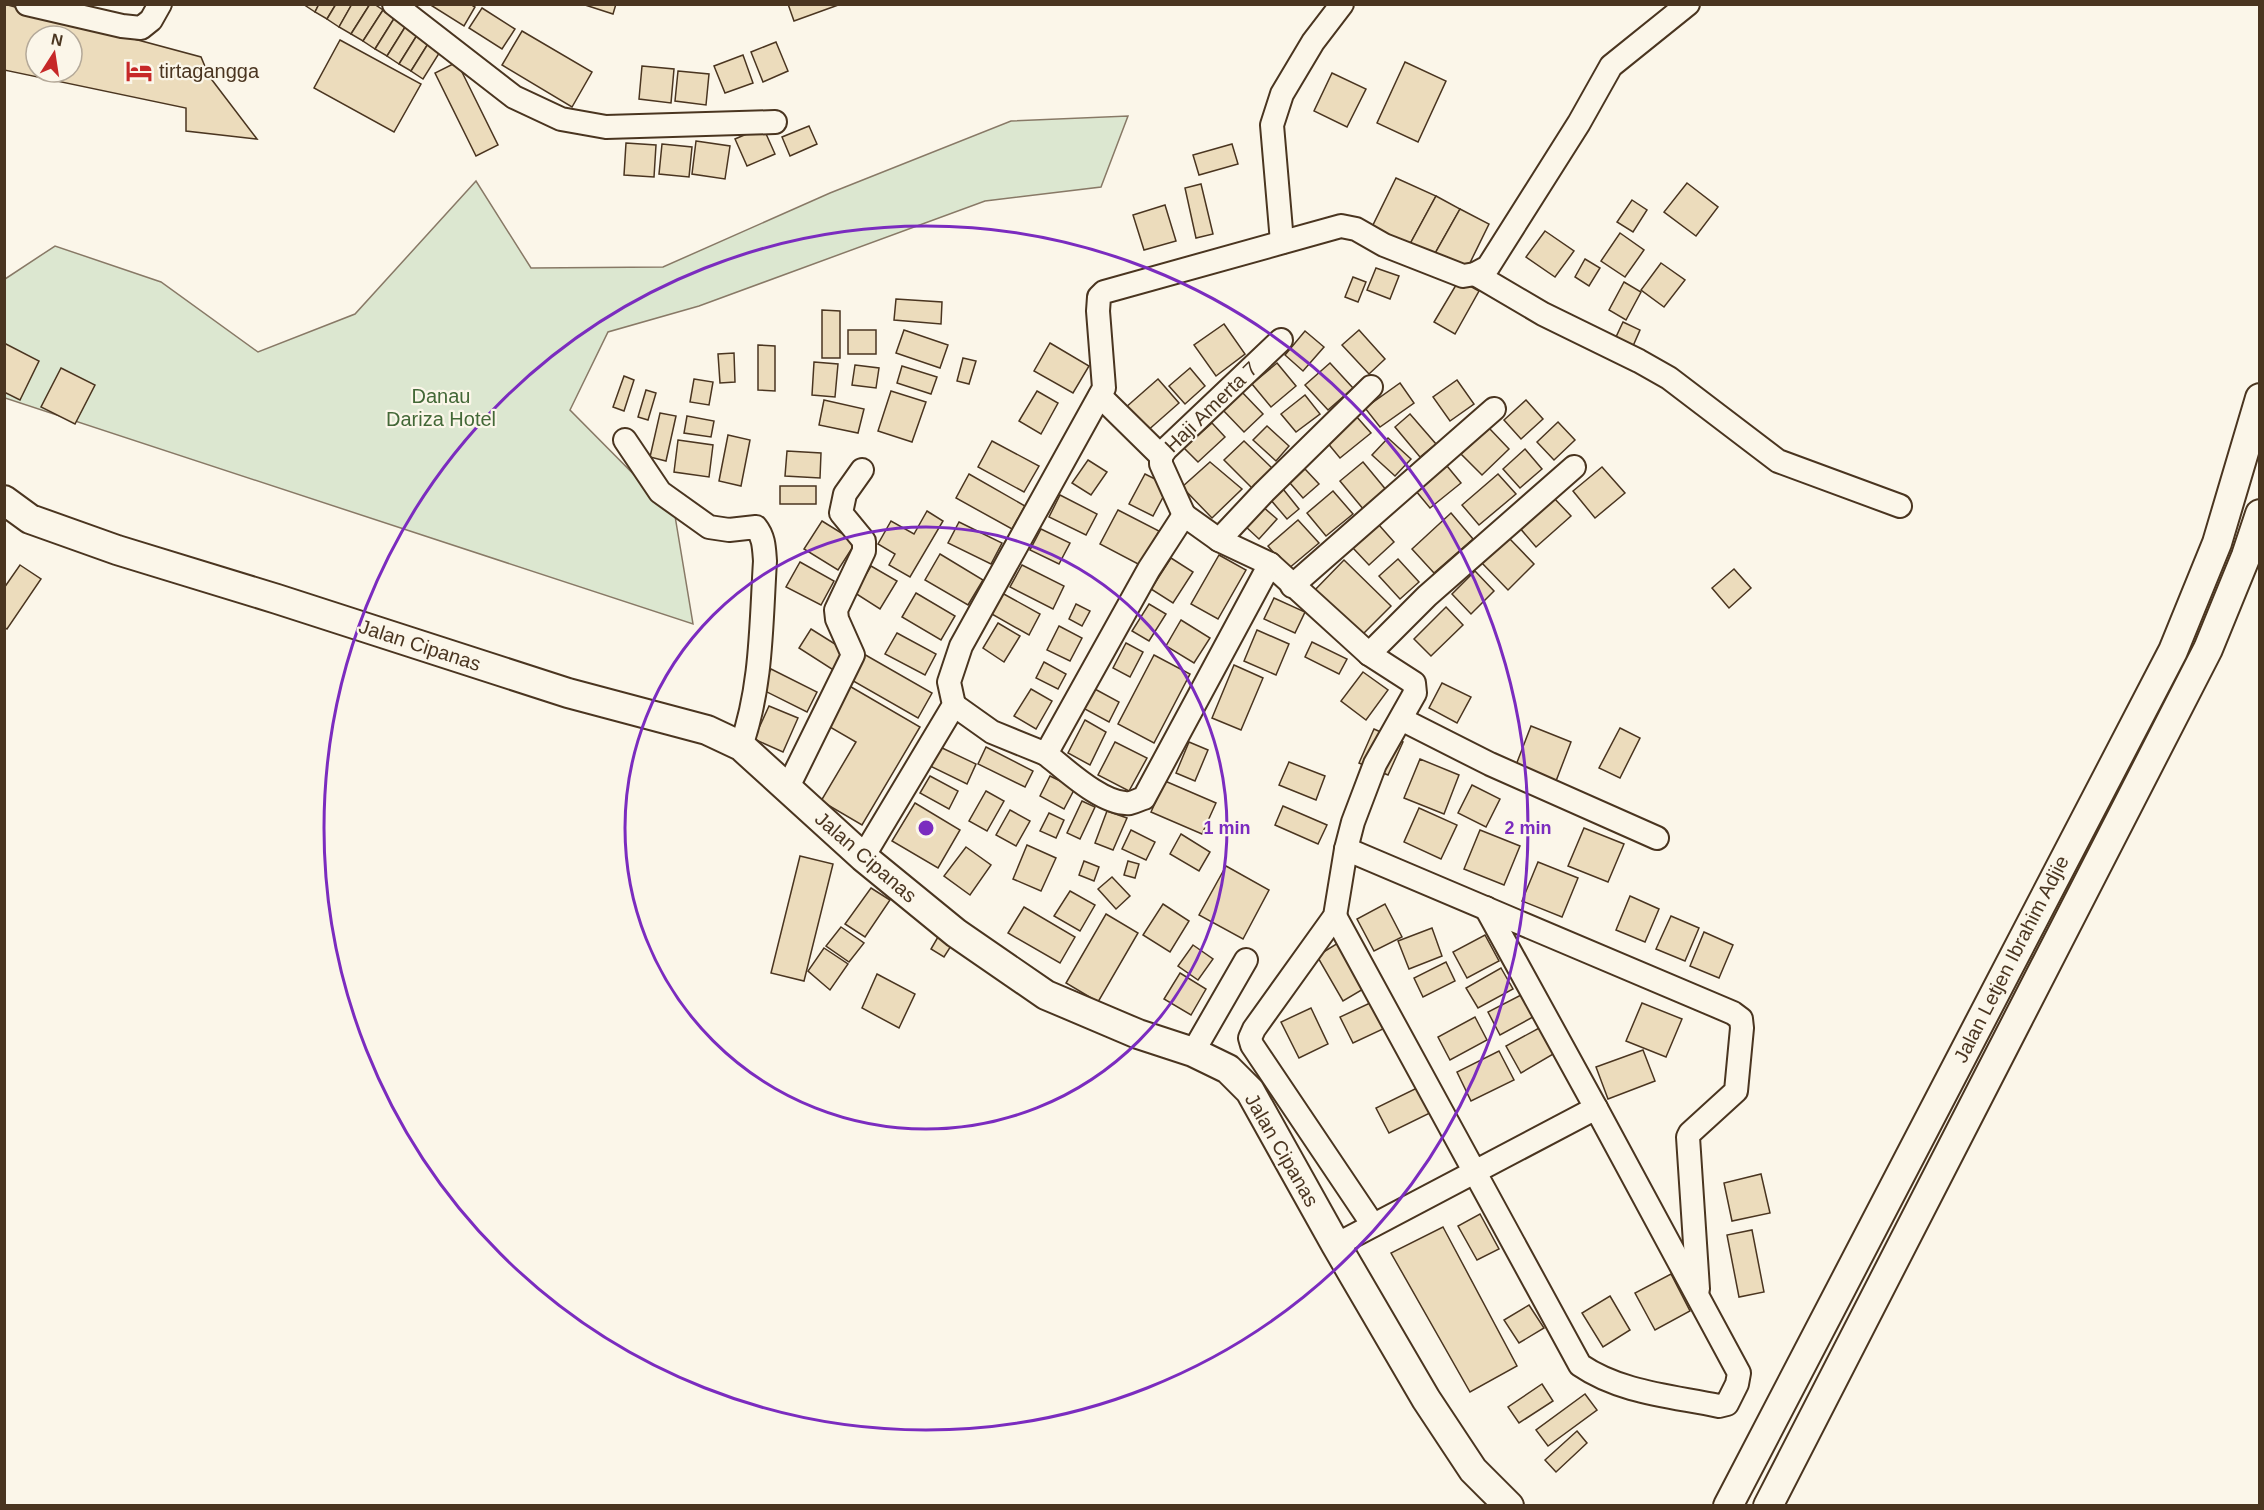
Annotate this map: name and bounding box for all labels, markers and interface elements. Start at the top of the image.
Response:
north arrow [24,24,84,84]
text: N [50,30,64,49]
hotel icon: tirtagangga [124,56,154,86]
place label: tirtagangga [159,60,260,82]
street label: Haji Amerta 7 [1160,357,1262,457]
park label: Danau Dariza Hotel [386,385,496,430]
street label: Jalan Cipanas [356,615,484,675]
street label: Jalan Cipanas [811,807,921,907]
centre of rings [916,818,936,838]
text: 1 min [1203,818,1251,838]
text: 2 min [1504,818,1552,838]
street label: Jalan Letjen Ibrahim Adjie [1949,852,2073,1066]
street label: Jalan Cipanas [1241,1090,1323,1210]

